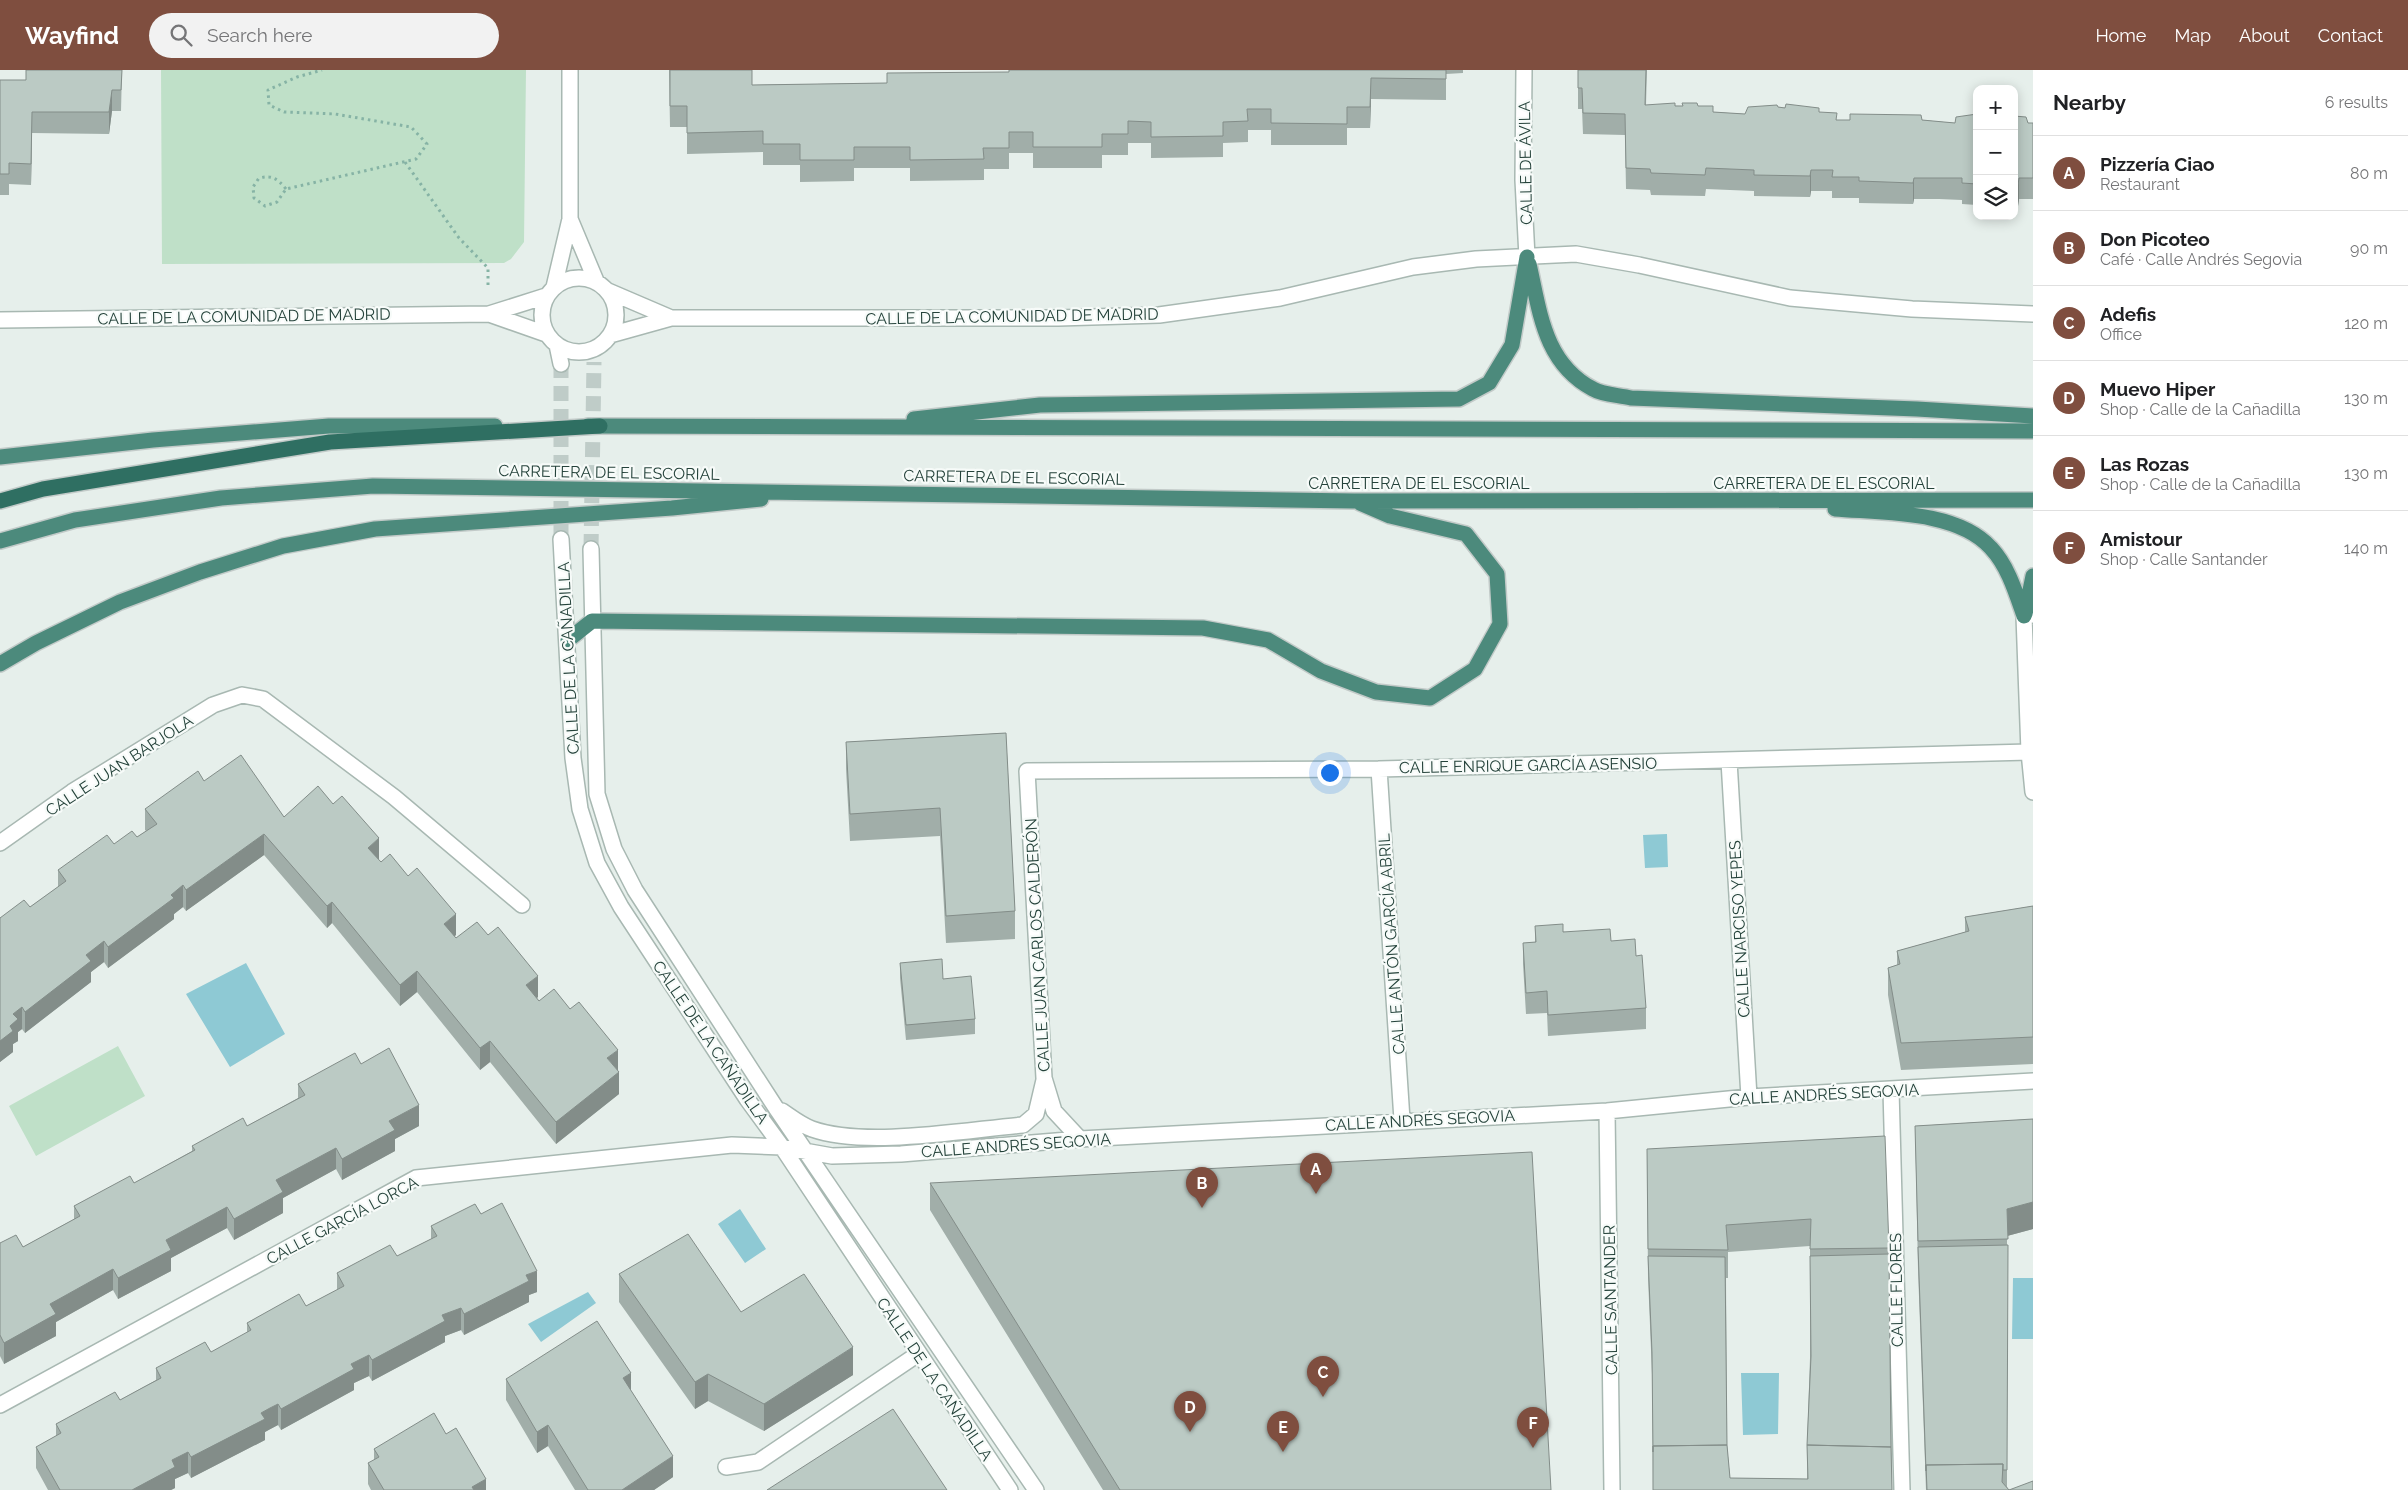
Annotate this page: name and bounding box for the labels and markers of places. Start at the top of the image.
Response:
pin: A [1300,1153,1332,1194]
pin: B [1186,1167,1218,1208]
pin: C [1307,1356,1339,1397]
pin: D [1174,1391,1206,1432]
pin: F [1517,1407,1549,1448]
pin: E [1267,1411,1299,1452]

